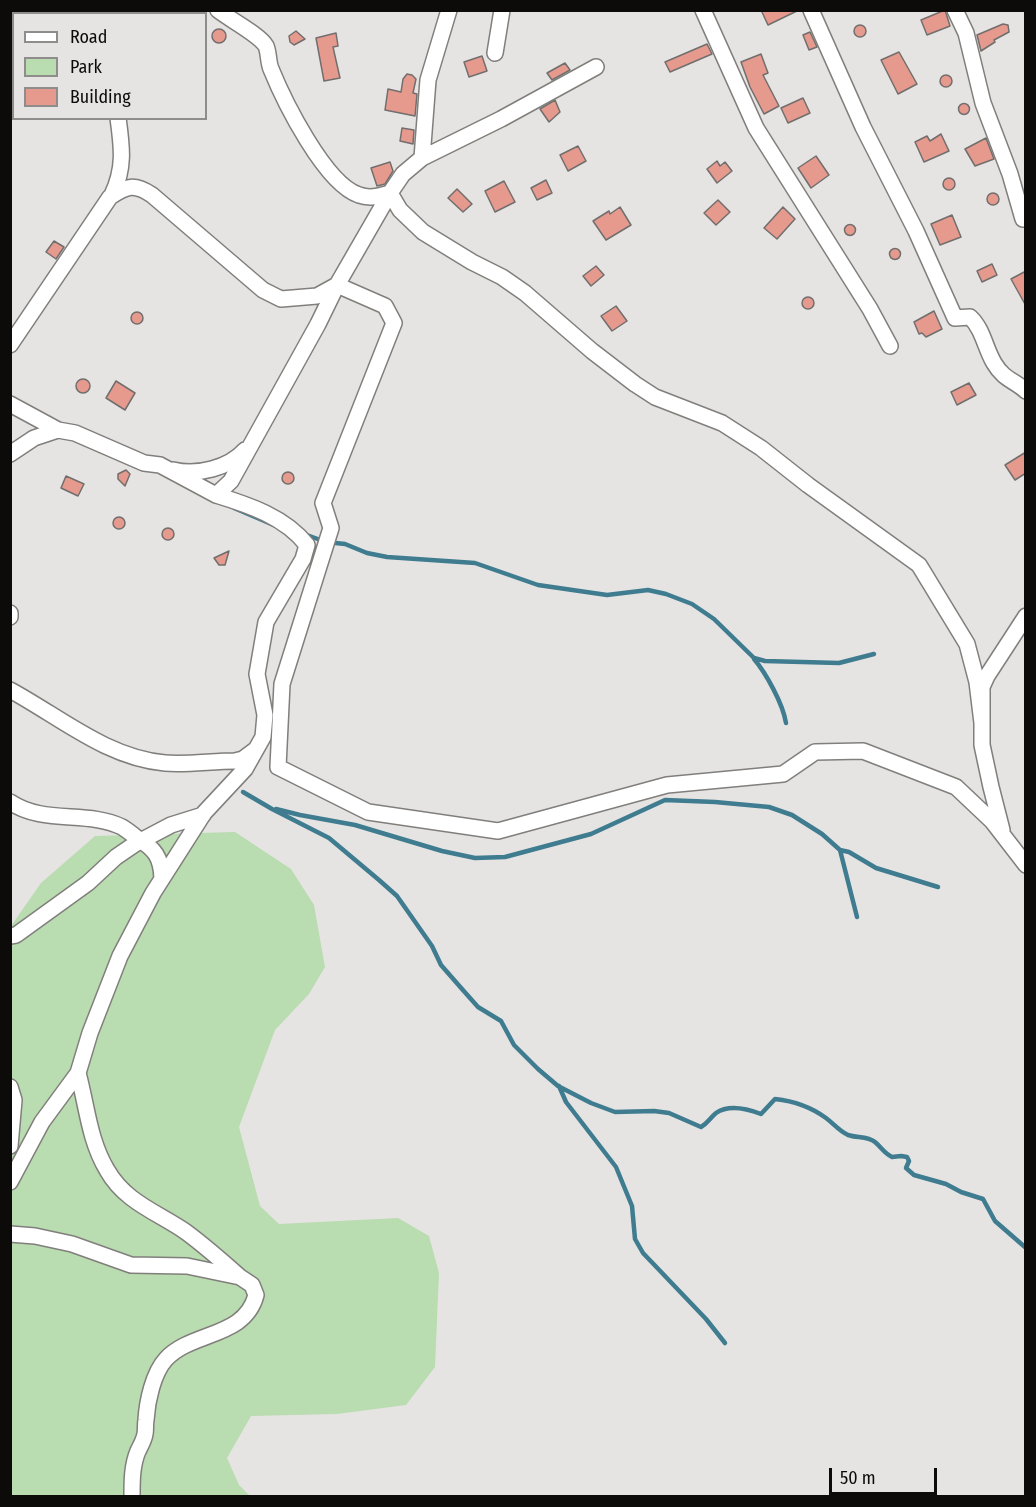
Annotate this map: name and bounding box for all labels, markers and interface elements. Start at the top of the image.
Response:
legend [12,12,207,120]
text: Road [70,26,107,48]
text: Park [70,56,102,78]
text: Building [70,86,131,108]
scale bar [832,1456,940,1494]
text: 50 m [840,1467,876,1489]

